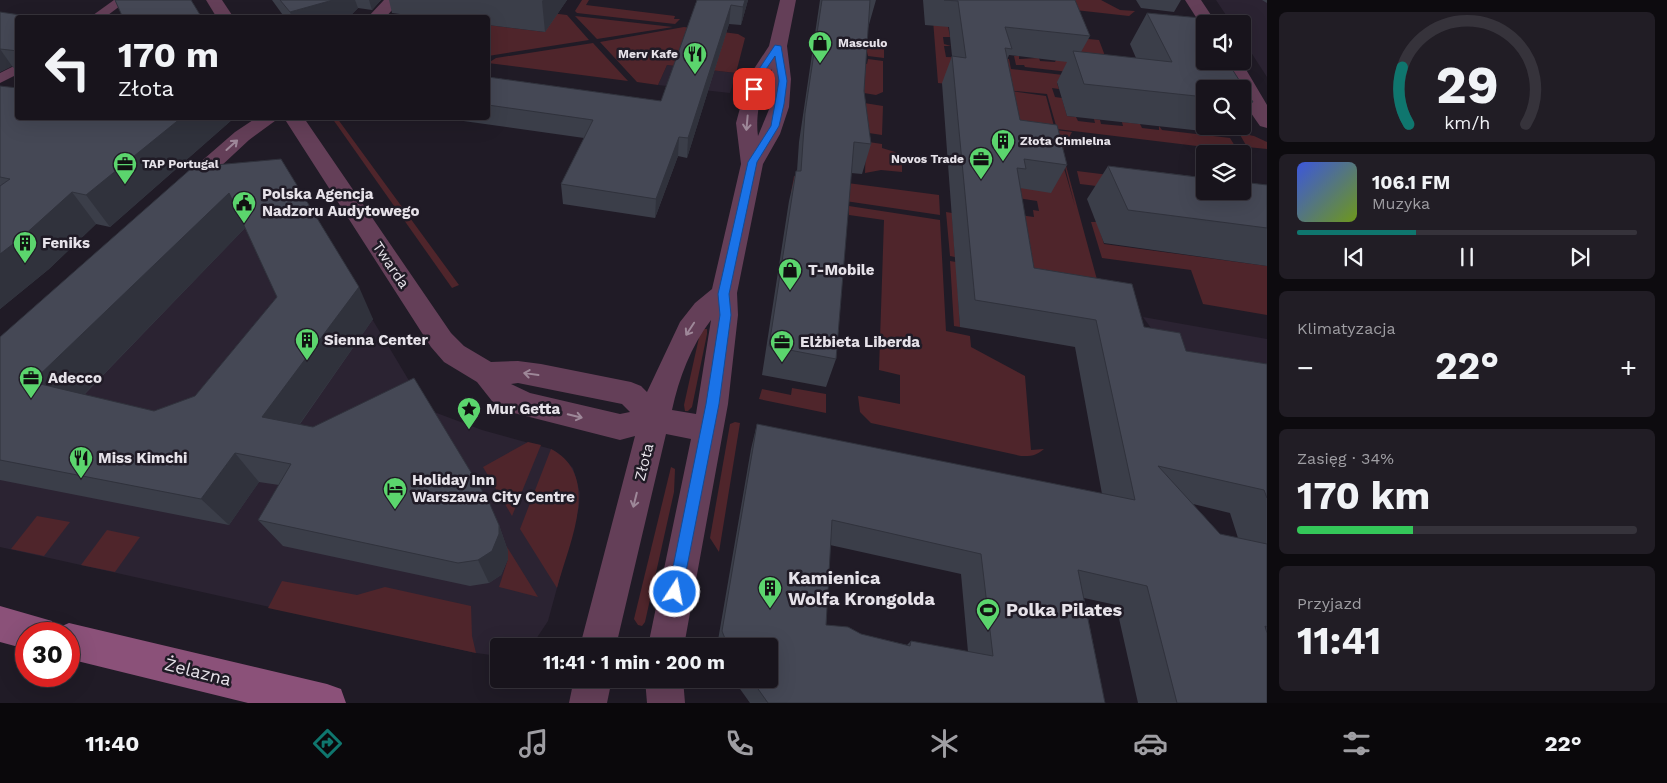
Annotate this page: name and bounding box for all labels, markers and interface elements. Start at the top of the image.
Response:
map controls [1196,15,1251,200]
button: sound [1196,15,1251,70]
shop icon: Masculo [807,30,833,64]
text: 170 m [118,34,219,76]
icon: left [35,35,100,100]
place label: Masculo [838,36,888,50]
restaurant icon: Merv Kafe [682,41,708,75]
place label: Merv Kafe [618,47,678,61]
text: 29 [1435,55,1499,116]
pin [733,68,775,110]
icon: arrive [740,75,768,103]
text: Złota [118,76,174,101]
button: search [1196,80,1251,135]
text: km/h [1444,112,1490,133]
one-way arrow [742,114,752,130]
building icon: Złota Chmielna [990,128,1016,162]
place label: Złota Chmielna [1020,134,1111,148]
one-way arrow [226,139,239,151]
button: layers [1196,145,1251,200]
office icon: Novos Trade [968,146,994,180]
office icon: TAP Portugal [112,151,138,185]
place label: Novos Trade [891,152,964,166]
place label: TAP Portugal [142,157,219,171]
text: 106.1 FM [1372,171,1450,194]
place label: Polska Agencja Nadzoru Audytowego [262,185,419,220]
public building icon: Polska Agencja Nadzoru Audytowego [231,190,257,224]
text: Muzyka [1372,194,1430,213]
building icon: Feniks [12,230,38,264]
place label: Feniks [42,234,90,252]
street label: Twarda [369,238,413,292]
icon: previous [1340,243,1368,271]
icon: pause [1453,243,1481,271]
icon: next [1566,243,1594,271]
shop icon: T-Mobile [777,257,803,291]
place label: T-Mobile [808,261,875,279]
text: Klimatyzacja [1297,319,1395,338]
one-way arrow [685,321,695,335]
building icon: Sienna Center [294,327,320,361]
office icon: Elżbieta Liberda [769,329,795,363]
place label: Sienna Center [324,331,429,349]
place label: Elżbieta Liberda [800,333,920,351]
text: 22° [1435,344,1499,388]
text: − [1297,351,1314,384]
text: + [1620,351,1637,384]
office icon: Adecco [18,365,44,399]
place label: Adecco [48,369,102,387]
one-way arrow [523,369,539,379]
place icon: Mur Getta [456,396,482,430]
place label: Mur Getta [486,400,561,418]
one-way arrow [566,412,582,421]
street label: Złota [631,441,657,483]
restaurant icon: Miss Kimchi [68,445,94,479]
place label: Miss Kimchi [98,449,187,467]
text: Zasięg · 34% [1297,449,1394,468]
place label: Holiday Inn Warszawa City Centre [412,471,575,506]
text: 170 km [1297,474,1430,518]
hotel icon: Holiday Inn Warszawa City Centre [382,476,408,510]
one-way arrow [629,492,639,508]
position arrow [648,565,700,617]
place label: Kamienica Wolfa Krongolda [788,567,935,609]
building icon: Kamienica Wolfa Krongolda [757,575,783,609]
text: Przyjazd [1297,594,1362,613]
sports icon: Polka Pilates [975,597,1001,631]
place label: Polka Pilates [1006,599,1123,620]
text: 11:41 [1297,619,1381,663]
speed limit sign: 30 [15,622,80,687]
text: 11:41 · 1 min · 200 m [543,651,725,674]
street label: Żelazna [163,653,234,690]
icon: directions [310,726,345,761]
icon: music [516,726,551,761]
icon: phone [722,726,757,761]
icon: climate [927,726,962,761]
icon: car [1133,726,1168,761]
icon: filters [1339,726,1374,761]
text: 11:40 [85,731,139,756]
text: 22° [1545,731,1582,756]

